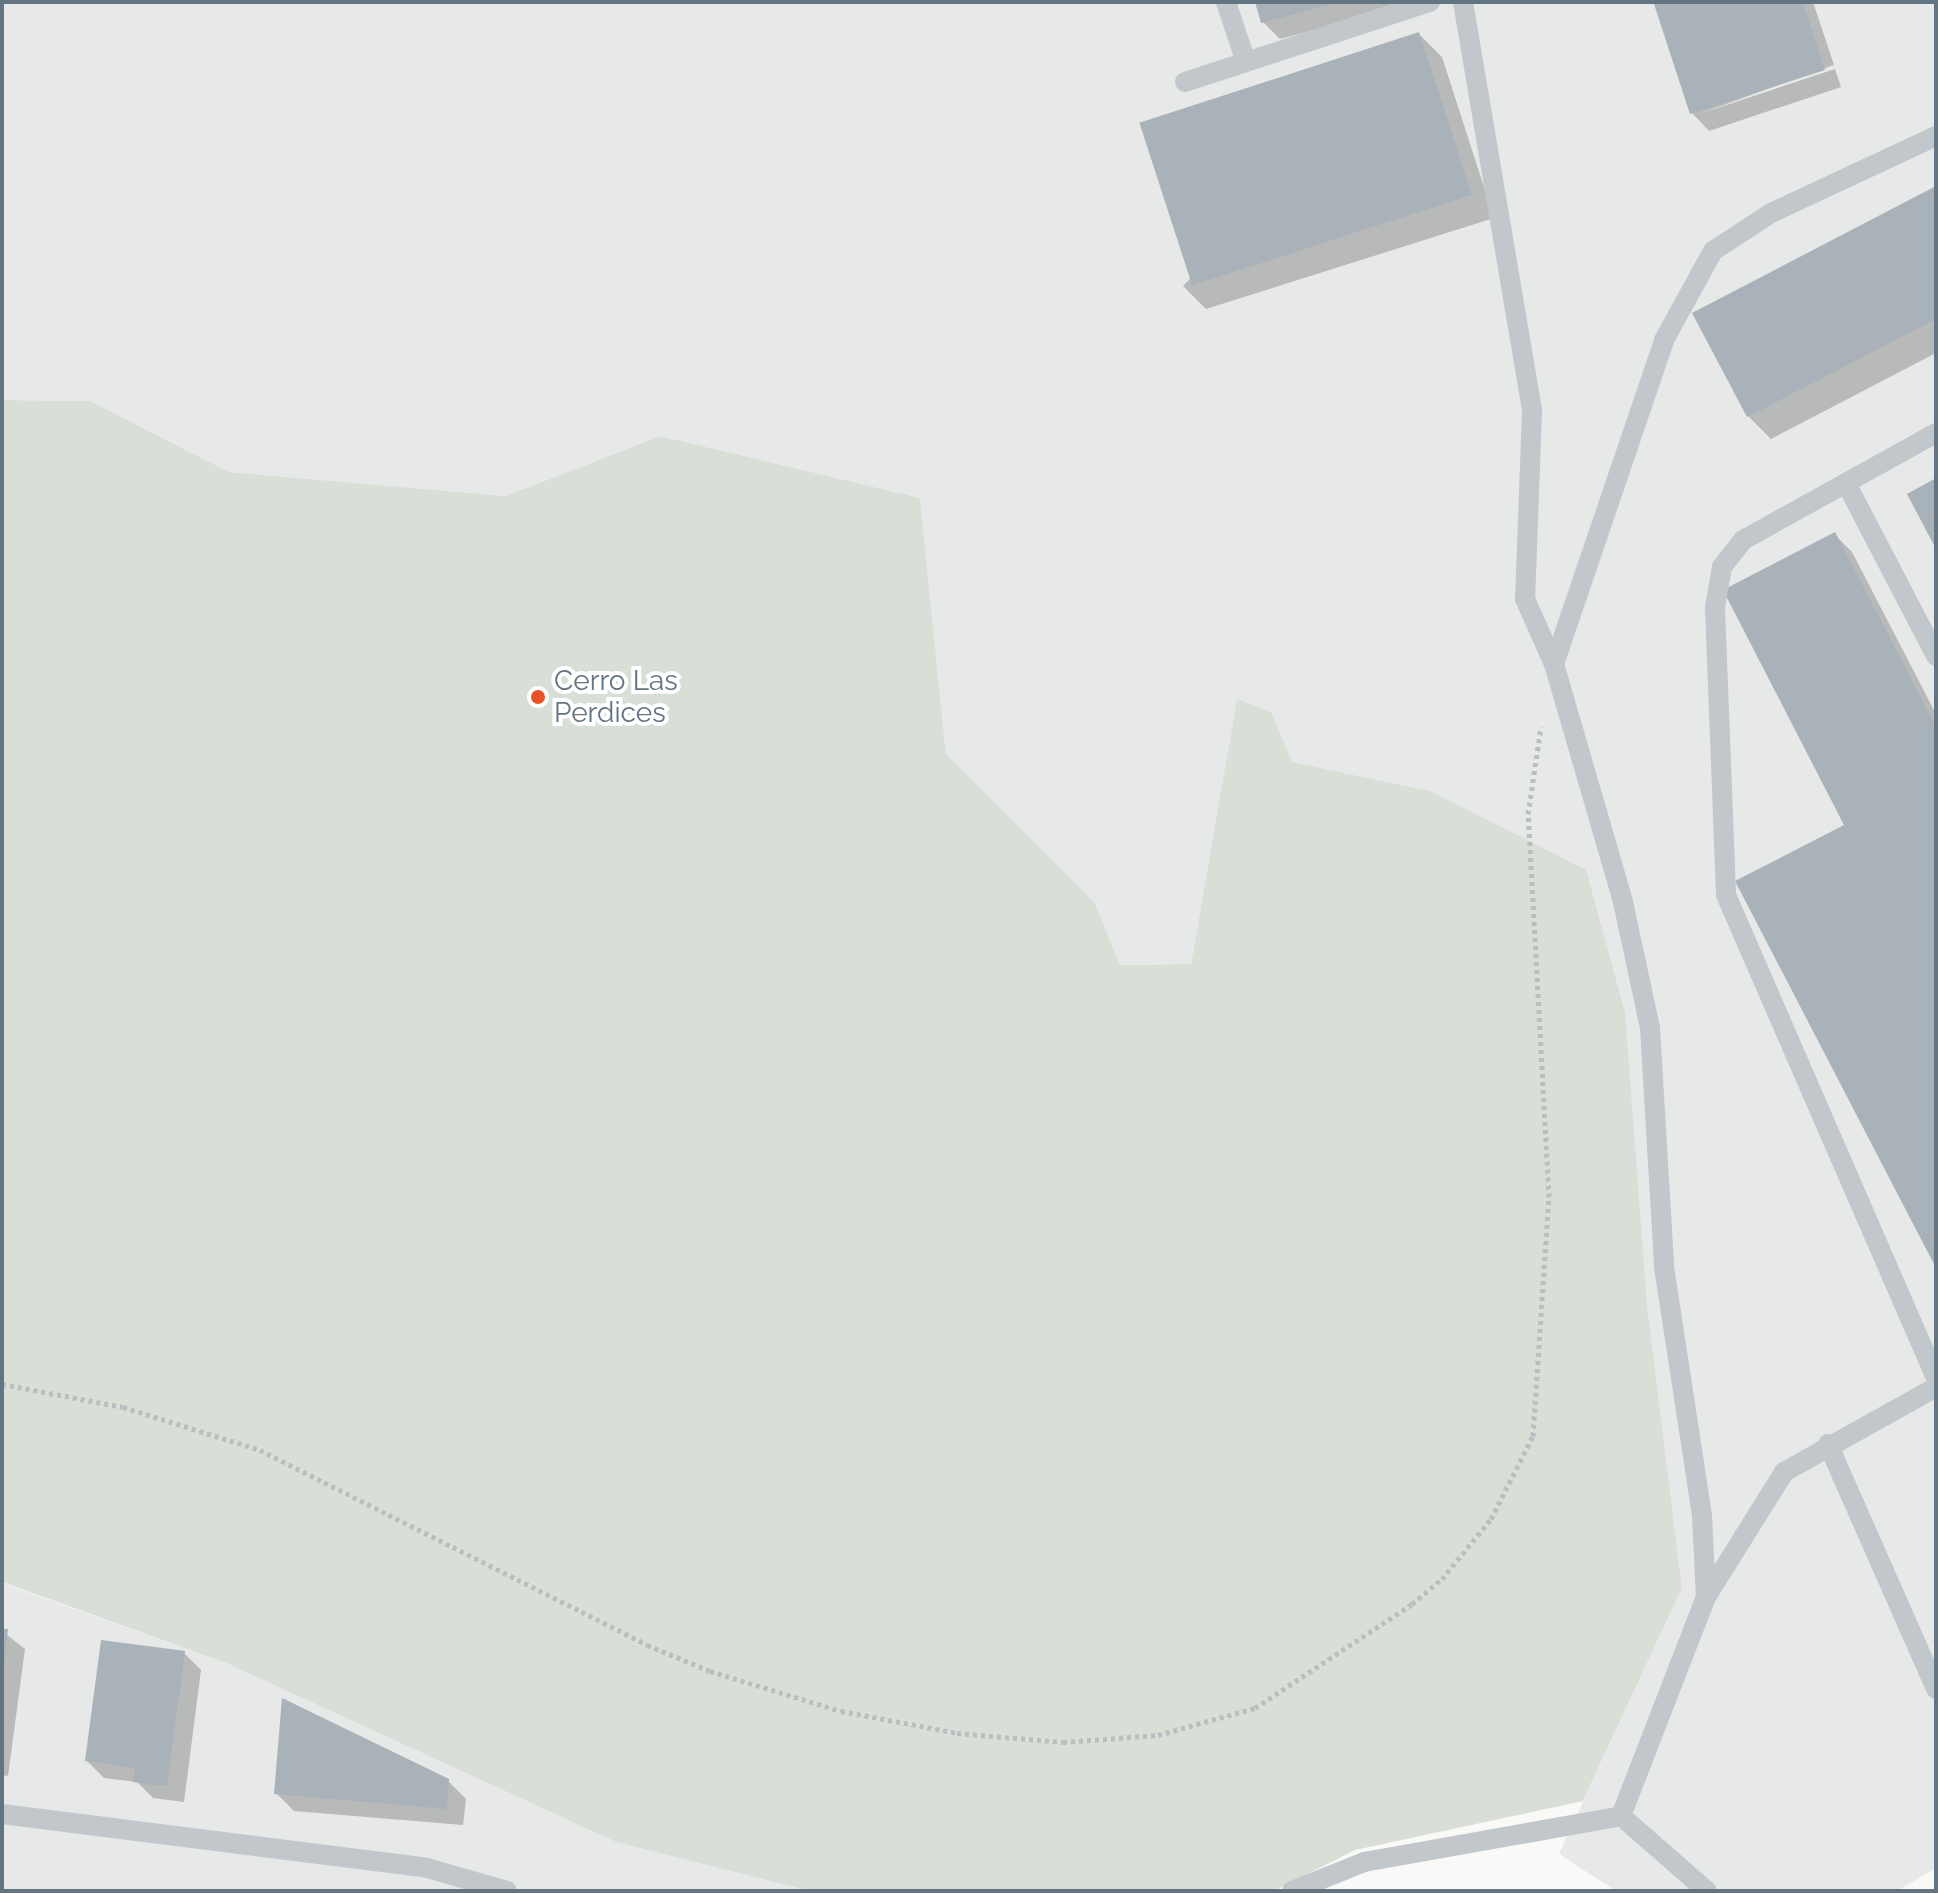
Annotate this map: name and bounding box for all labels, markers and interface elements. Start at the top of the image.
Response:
place label: Cerro Las Perdices [554,664,678,730]
marker: Cerro Las Perdices [529,688,547,706]

